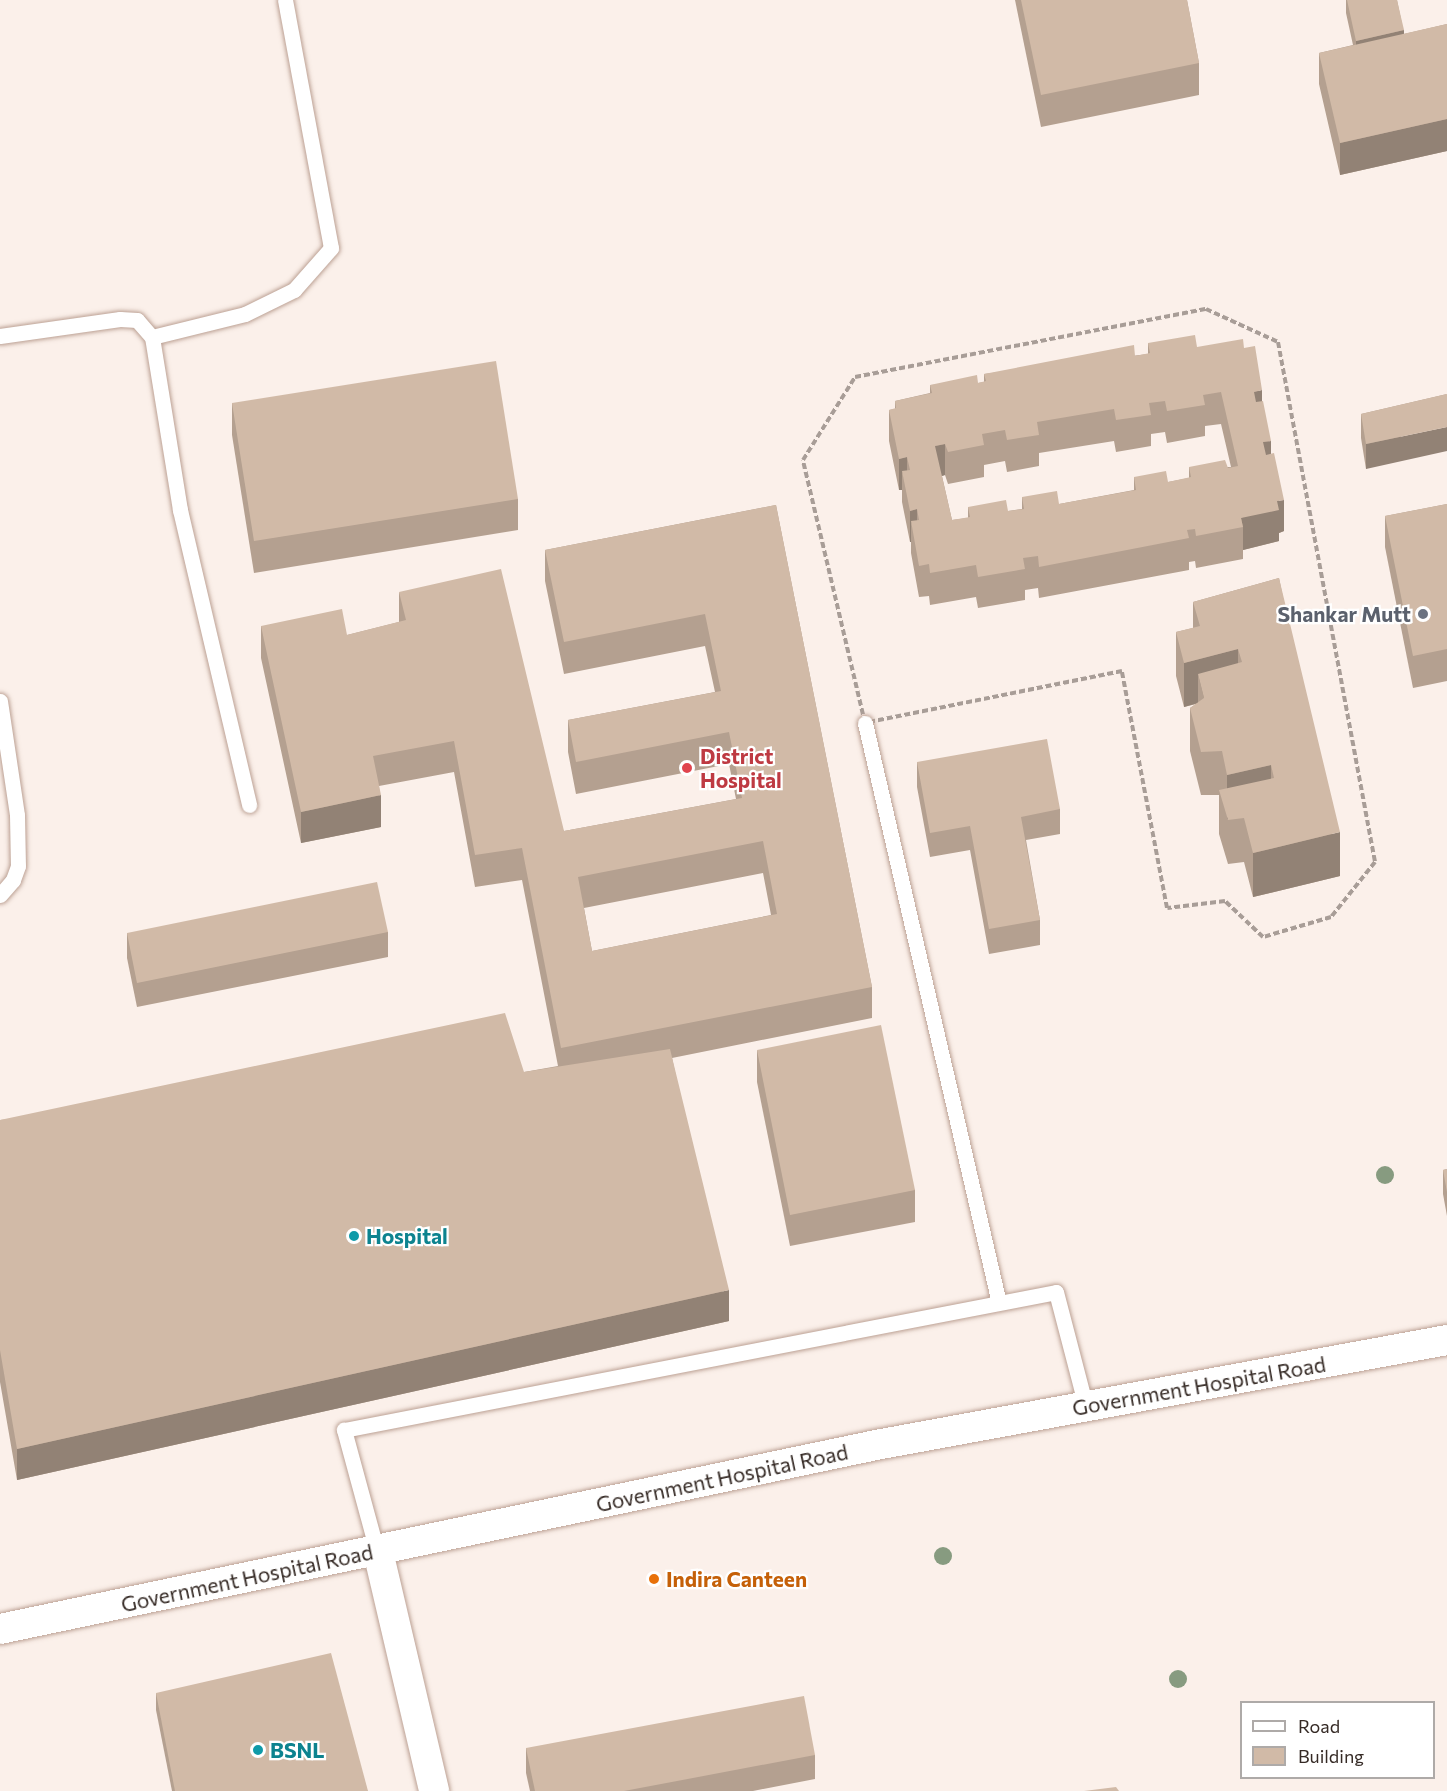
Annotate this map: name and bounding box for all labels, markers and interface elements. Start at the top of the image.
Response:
place label: Shankar Mutt [1277,601,1411,627]
marker: Shankar Mutt [1416,607,1430,621]
place label: District Hospital [700,743,782,793]
marker: District Hospital [678,759,696,777]
place label: Hospital [366,1223,448,1249]
marker: Hospital [347,1229,361,1243]
street label: Government Hospital Road [1070,1351,1328,1421]
street label: Government Hospital Road [594,1439,850,1517]
street label: Government Hospital Road [119,1539,375,1617]
place label: Indira Canteen [666,1566,807,1592]
marker: Indira Canteen [647,1572,661,1586]
legend [1240,1701,1435,1779]
text: Road [1298,1715,1340,1737]
place label: BSNL [270,1737,324,1763]
marker: BSNL [251,1743,265,1757]
text: Building [1298,1745,1364,1767]

